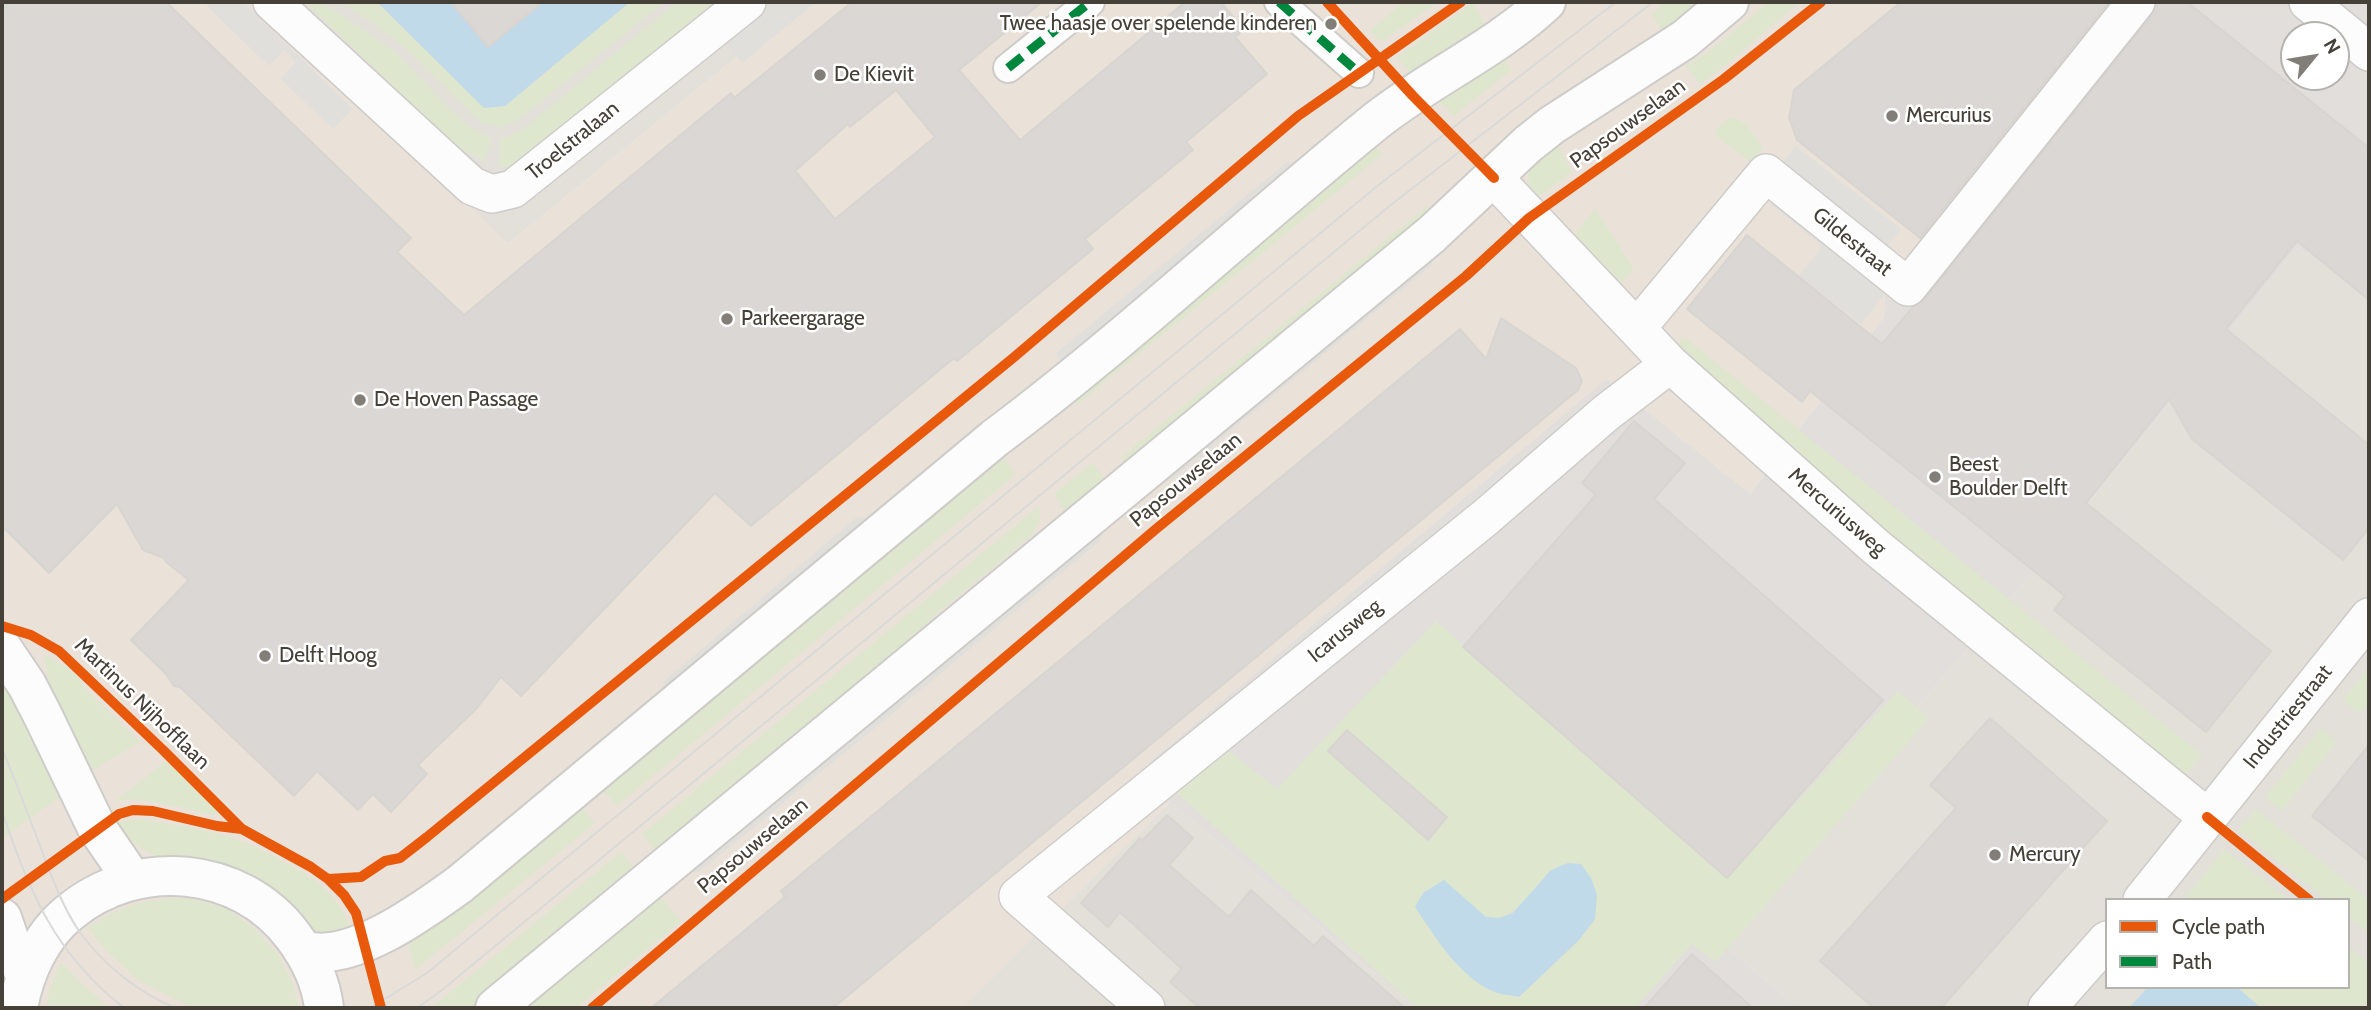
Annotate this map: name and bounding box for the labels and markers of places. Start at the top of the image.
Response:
place label: Twee haasje over spelende kinderen [1000,11,1317,37]
marker: Twee haasje over spelende kinderen [1323,16,1339,32]
place label: De Kievit [834,62,914,88]
marker: De Kievit [812,67,828,83]
place label: Mercurius [1906,103,1991,129]
marker: Mercurius [1884,108,1900,124]
place label: Parkeergarage [741,306,865,332]
marker: Parkeergarage [719,311,735,327]
place label: De Hoven Passage [374,387,538,413]
marker: De Hoven Passage [352,392,368,408]
place label: Beest Boulder Delft [1949,452,2068,502]
marker: Beest Boulder Delft [1927,469,1943,485]
place label: Delft Hoog [279,643,377,669]
marker: Delft Hoog [257,648,273,664]
place label: Mercury [2009,842,2081,868]
marker: Mercury [1987,847,2003,863]

